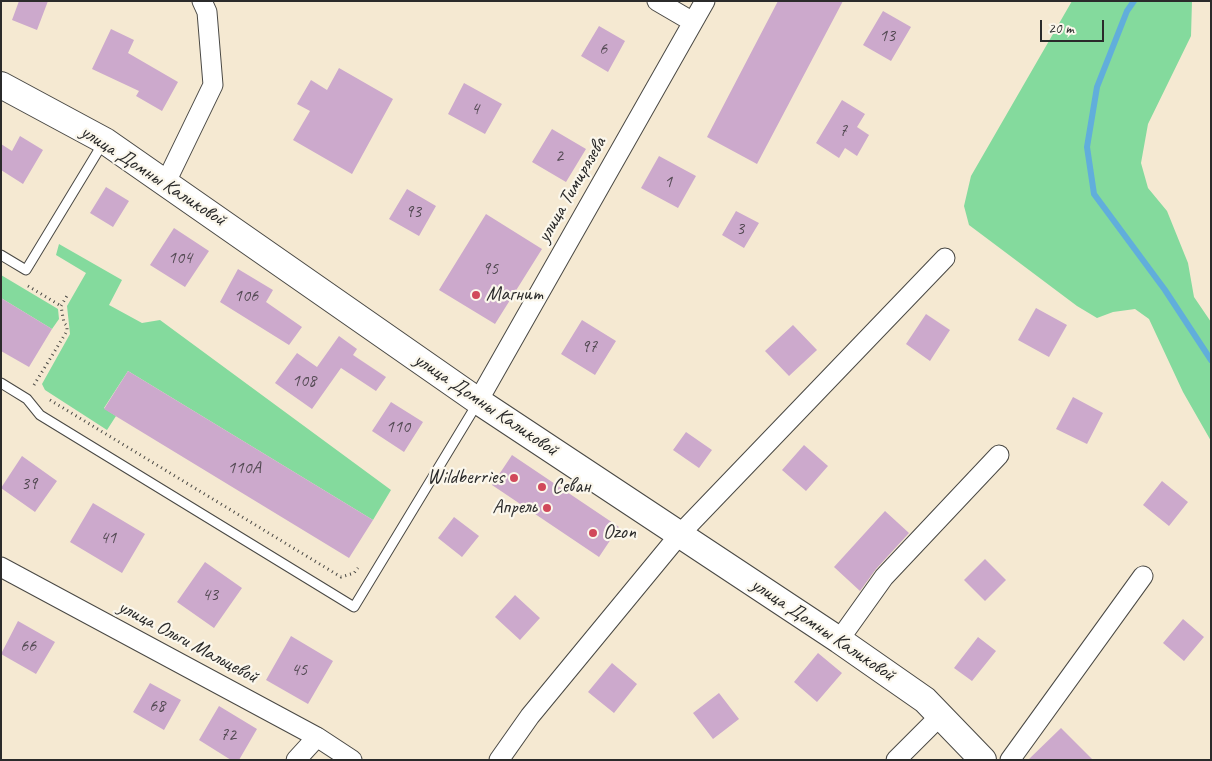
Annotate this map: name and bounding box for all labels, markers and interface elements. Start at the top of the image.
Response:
scale bar [1042,10,1106,42]
text: 20 m [1048,19,1074,38]
house number: 13 [879,25,895,47]
house number: 6 [599,38,607,60]
house number: 4 [471,98,479,120]
street label: улица Домны Каликовой [76,120,230,232]
house number: 7 [839,120,847,142]
street label: улица Тимирязева [532,133,612,247]
house number: 2 [555,145,563,167]
house number: 1 [664,171,672,193]
house number: 93 [405,201,421,223]
house number: 3 [736,218,744,240]
house number: 104 [168,247,192,269]
house number: 95 [482,258,498,280]
place label: Магнит [486,283,543,307]
house number: 106 [234,285,258,307]
marker: Магнит [470,289,482,301]
house number: 97 [581,336,597,358]
street label: улица Домны Каликовой [409,348,563,462]
house number: 108 [292,370,316,392]
house number: 110 [386,416,410,438]
house number: 110А [227,457,261,479]
place label: Wildberries [427,466,504,490]
marker: Wildberries [508,472,520,484]
house number: 39 [21,473,37,495]
place label: Севан [552,475,590,499]
marker: Севан [536,481,548,493]
place label: Апрель [492,496,537,520]
marker: Апрель [541,502,553,514]
place label: Ozon [603,521,636,545]
house number: 41 [100,527,116,549]
marker: Ozon [587,527,599,539]
street label: улица Домны Каликовой [746,573,900,687]
house number: 43 [202,584,218,606]
street label: улица Ольги Мальцевой [114,595,262,689]
house number: 66 [20,635,36,657]
house number: 45 [291,659,307,681]
house number: 68 [149,695,165,717]
house number: 72 [220,724,236,746]

